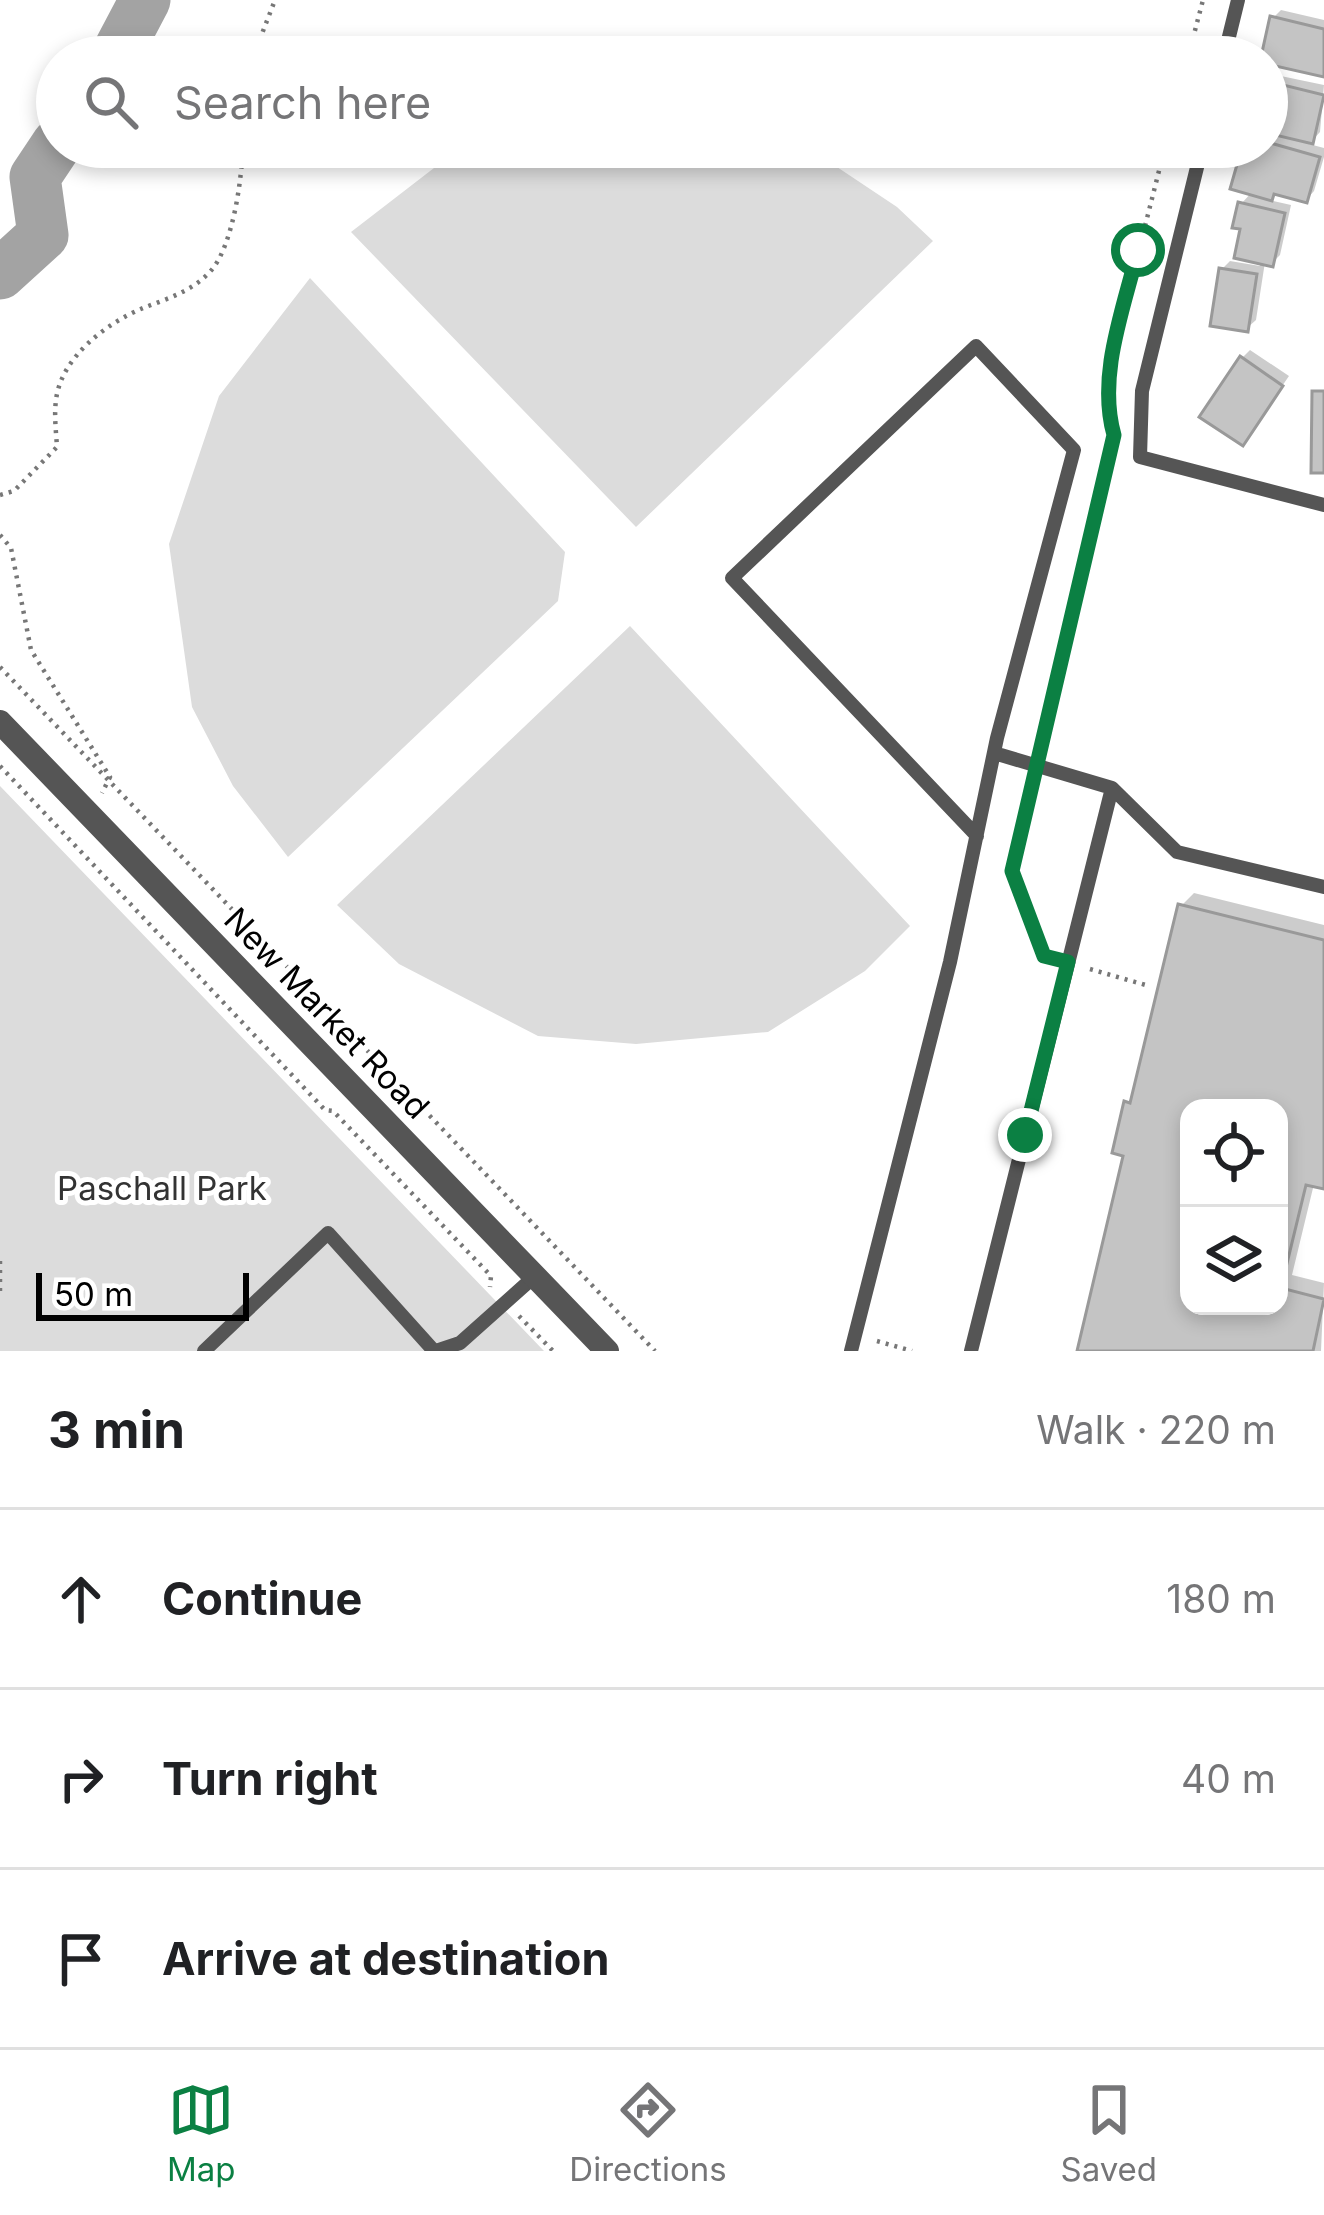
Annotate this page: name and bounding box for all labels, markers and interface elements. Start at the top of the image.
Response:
search box [36,36,1288,168]
icon: search [78,69,144,135]
text: Search here [174,75,431,130]
route start [1111,223,1165,277]
street label: New Market Road [216,899,438,1127]
map controls [1180,1099,1288,1315]
button: locate [1180,1099,1288,1207]
route end [998,1108,1052,1162]
park label: Paschall Park [57,1168,267,1208]
button: layers [1180,1207,1288,1315]
scale bar [36,1267,249,1320]
text: 50 m [54,1274,133,1314]
text: 3 min [48,1399,185,1460]
text: Walk · 220 m [1036,1406,1276,1453]
icon: ahead [48,1566,114,1632]
text: Continue [162,1571,362,1626]
text: 180 m [1166,1575,1276,1622]
icon: right [48,1746,114,1812]
text: Turn right [162,1751,378,1806]
text: 40 m [1181,1755,1276,1802]
icon: arrive [48,1926,114,1992]
text: Arrive at destination [162,1931,609,1986]
tab: Map [167,2077,235,2189]
tab: Directions [569,2077,727,2189]
tab: Saved [1060,2077,1157,2189]

